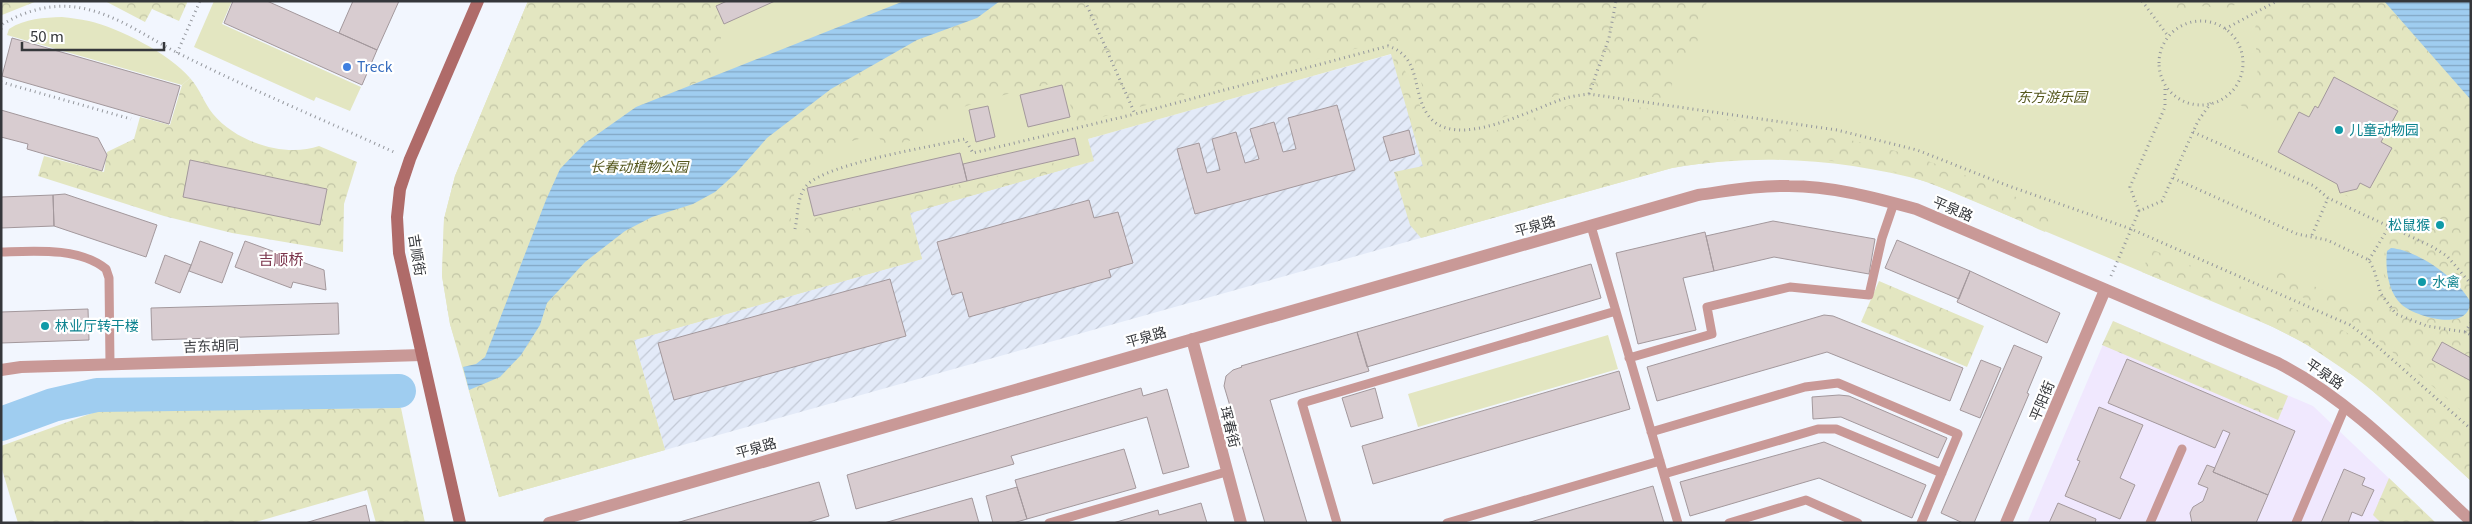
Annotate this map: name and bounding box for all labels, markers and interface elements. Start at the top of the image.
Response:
scale bar [22,20,165,52]
text: 50 m [30,25,64,46]
place label: Treck [357,56,393,76]
marker: Treck [341,61,353,73]
park label: 东方游乐园 [2017,86,2089,106]
place label: 儿童动物园 [2349,119,2419,139]
marker: 儿童动物园 [2333,124,2345,136]
park label: 长春动植物公园 [590,156,690,176]
street label: 平泉路 [1930,191,1977,225]
street label: 平泉路 [1512,210,1558,240]
place label: 松鼠猴 [2388,214,2430,234]
marker: 松鼠猴 [2434,219,2446,231]
street label: 吉顺街 [405,233,431,277]
district label: 吉顺桥 [258,248,304,269]
place label: 水禽 [2432,271,2460,291]
marker: 水禽 [2416,276,2428,288]
place label: 林业厅转干楼 [55,315,139,335]
marker: 林业厅转干楼 [39,320,51,332]
street label: 平泉路 [1123,321,1169,351]
street label: 吉东胡同 [183,334,239,356]
street label: 平泉路 [2303,353,2349,393]
street label: 平阳街 [2024,377,2058,424]
street label: 珲春街 [1216,404,1246,450]
street label: 平泉路 [733,432,779,462]

